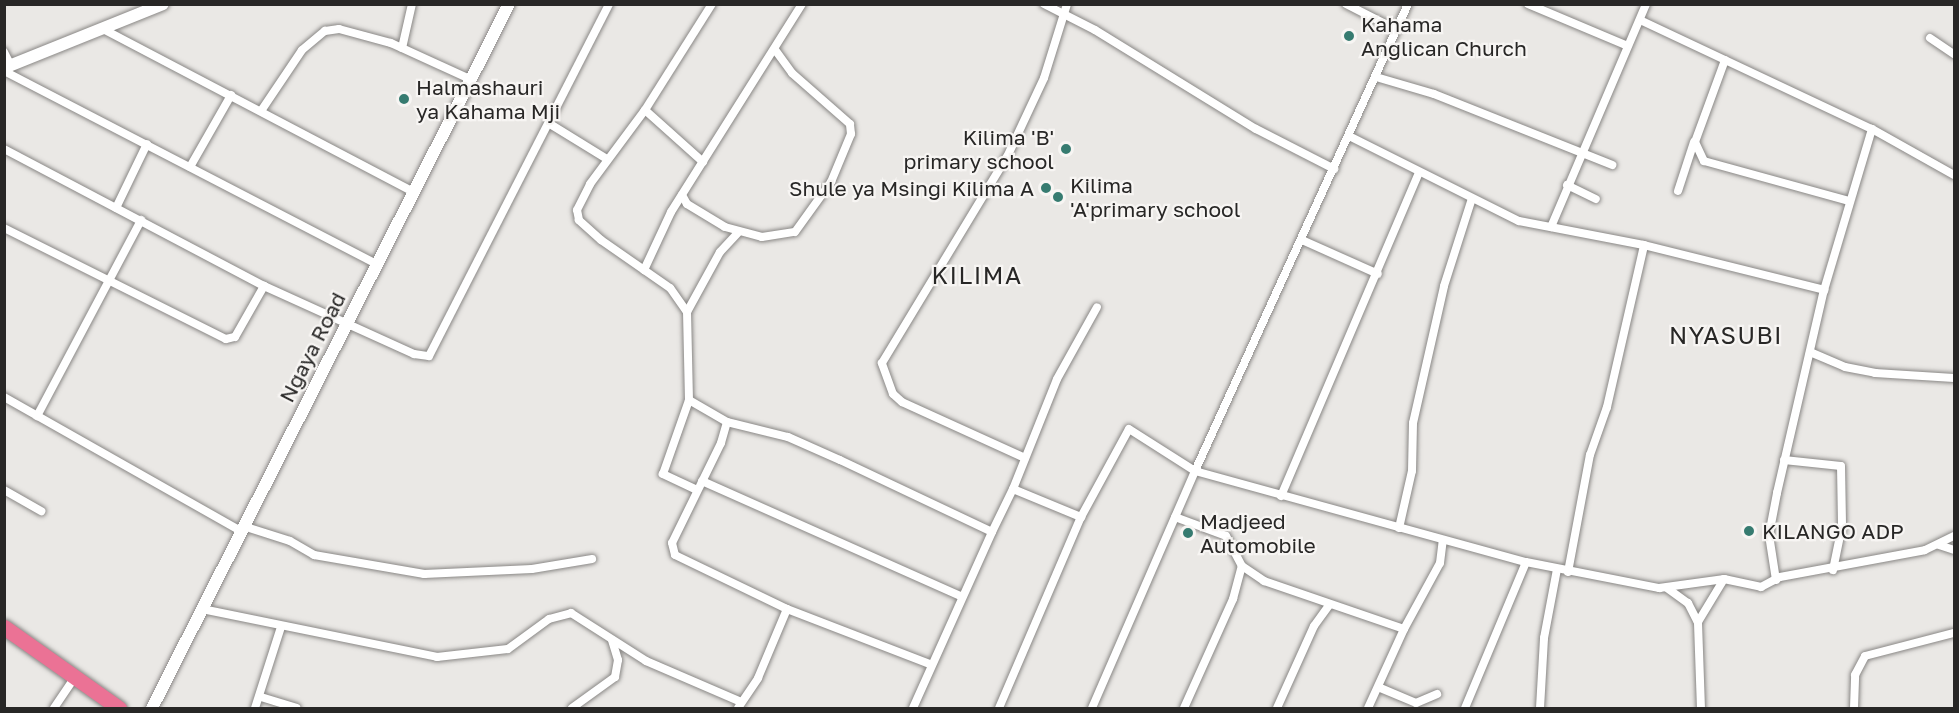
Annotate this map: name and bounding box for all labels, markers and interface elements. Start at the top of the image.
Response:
place label: Kahama Anglican Church [1361,11,1527,61]
marker: Kahama Anglican Church [1342,29,1356,43]
place label: Halmashauri ya Kahama Mji [416,74,560,124]
marker: Halmashauri ya Kahama Mji [397,92,411,106]
place label: Kilima 'B' primary school [904,124,1054,174]
marker: Kilima 'B' primary school [1059,142,1073,156]
place label: Kilima 'A'primary school [1070,172,1240,222]
place label: Shule ya Msingi Kilima A [789,175,1034,201]
marker: Shule ya Msingi Kilima A [1039,181,1053,195]
marker: Kilima 'A'primary school [1051,190,1065,204]
district label: KILIMA [931,261,1023,289]
street label: Ngaya Road [274,288,350,406]
district label: NYASUBI [1669,321,1783,349]
place label: Madjeed Automobile [1200,508,1316,558]
place label: KILANGO ADP [1762,518,1904,544]
marker: KILANGO ADP [1740,522,1758,540]
marker: Madjeed Automobile [1181,526,1195,540]

